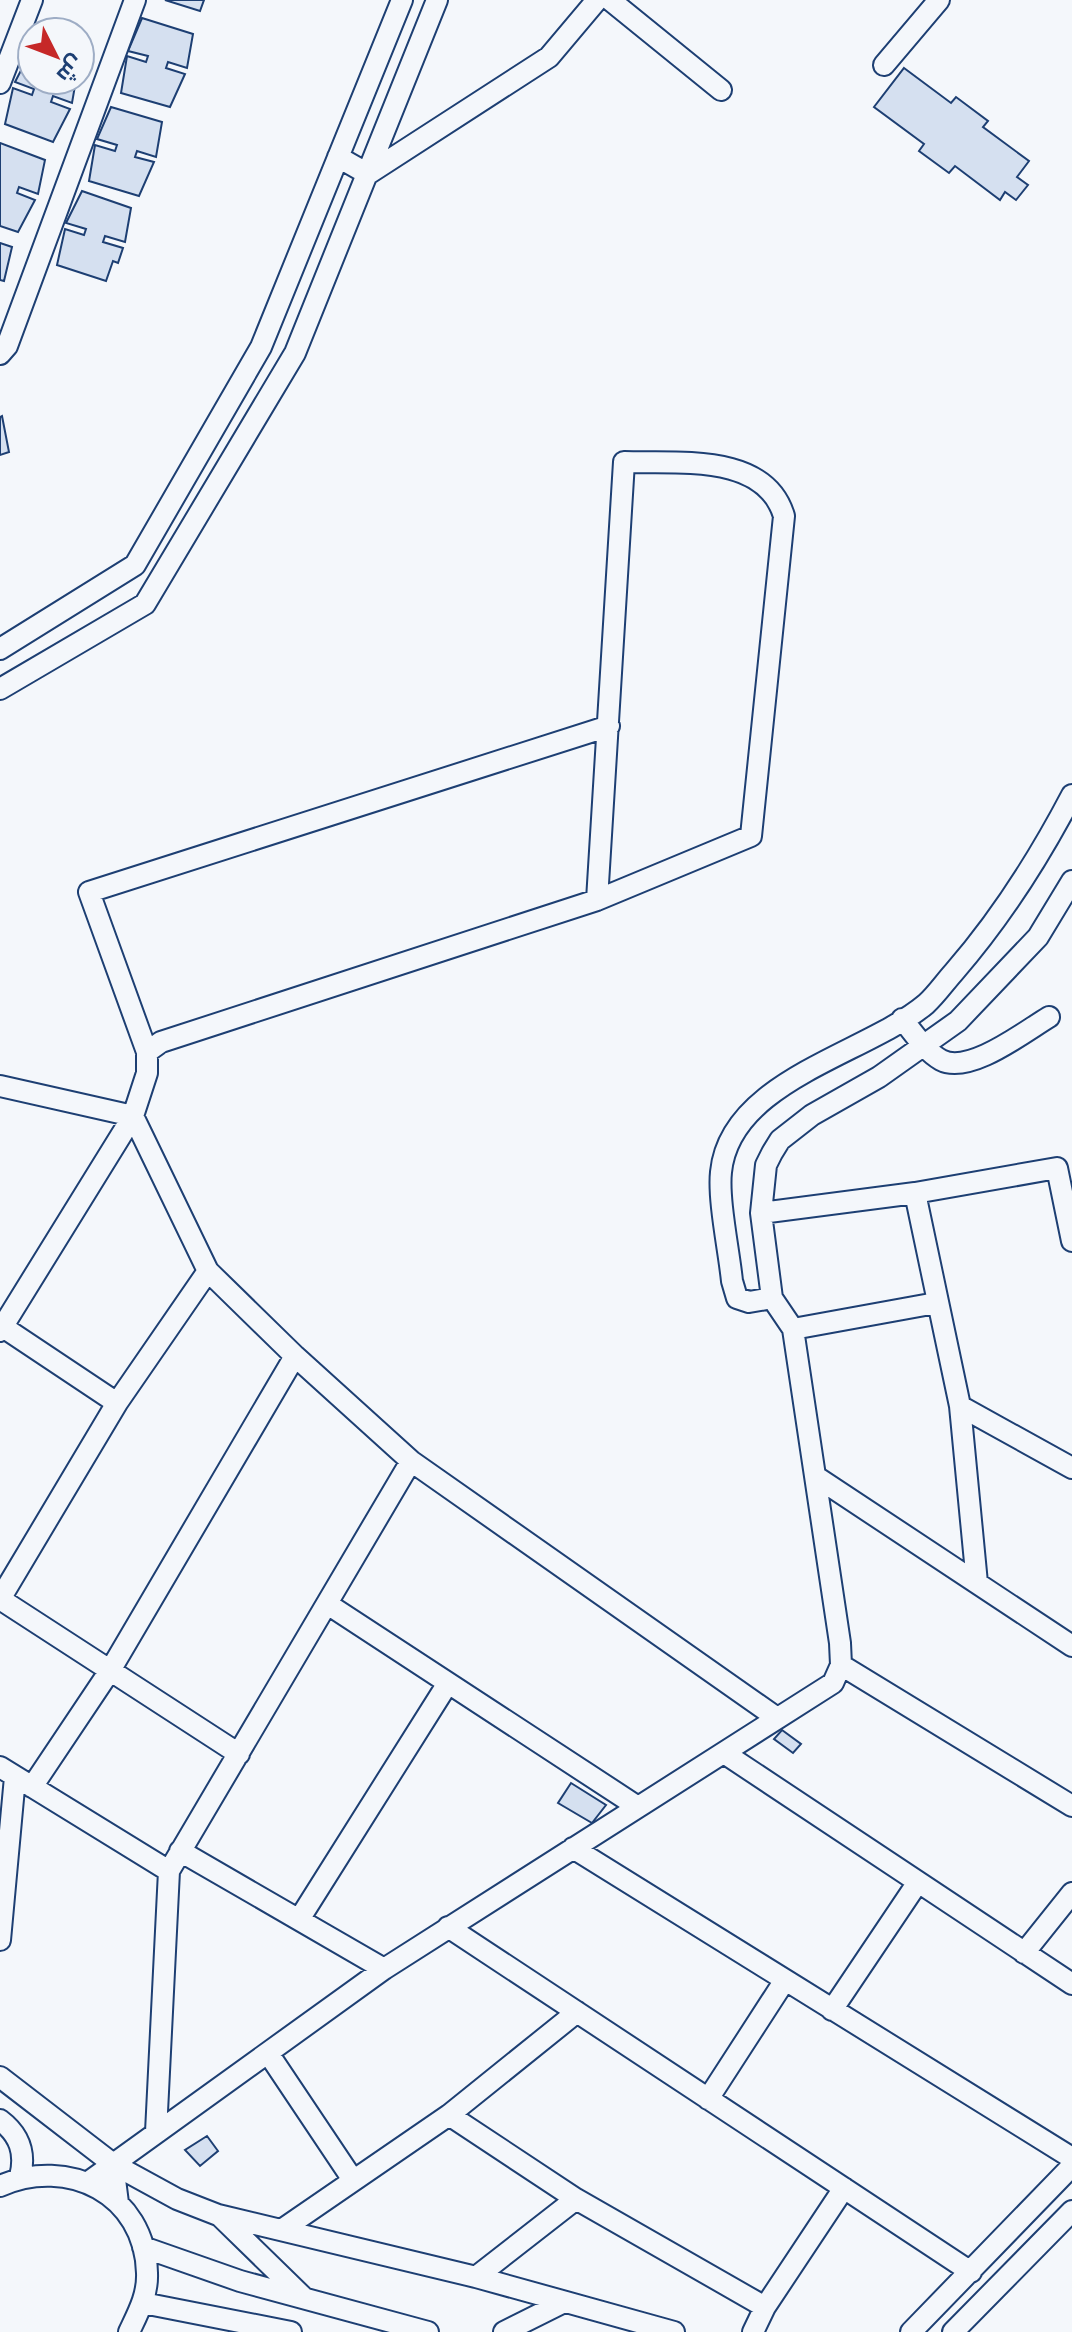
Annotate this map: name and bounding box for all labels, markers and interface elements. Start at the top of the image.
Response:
north arrow [16,16,96,96]
text: ش [50,49,91,90]

